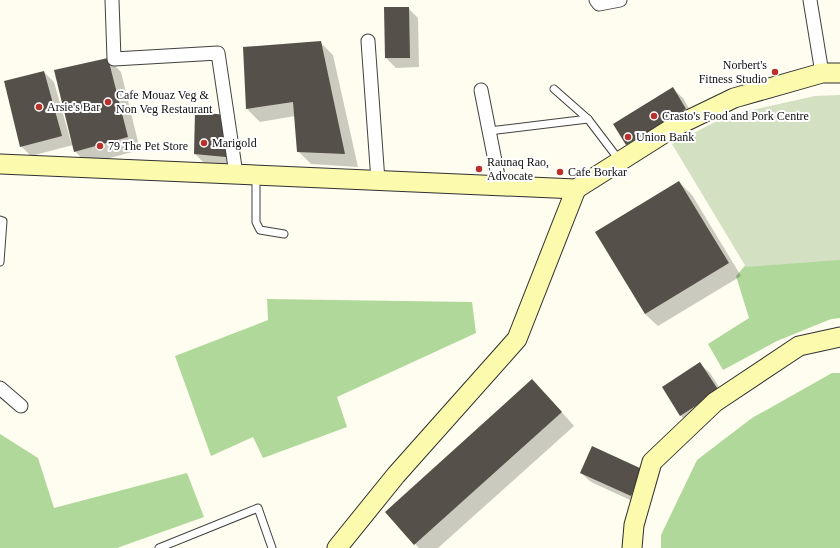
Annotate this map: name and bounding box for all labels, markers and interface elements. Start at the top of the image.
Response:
place label: Norbert's Fitness Studio [699,58,767,86]
marker: Norbert's Fitness Studio [770,67,780,77]
place label: Cafe Mouaz Veg & Non Veg Restaurant [116,88,213,116]
marker: Cafe Mouaz Veg & Non Veg Restaurant [103,97,113,107]
place label: Arsie's Bar [47,100,100,114]
marker: Arsie's Bar [34,102,44,112]
place label: Crasto's Food and Pork Centre [662,109,809,123]
marker: Crasto's Food and Pork Centre [649,111,659,121]
place label: Union Bank [636,130,694,144]
marker: Union Bank [623,132,633,142]
place label: Marigold [212,136,257,150]
marker: Marigold [199,138,209,148]
place label: 79 The Pet Store [108,139,188,153]
marker: 79 The Pet Store [95,141,105,151]
place label: Raunaq Rao, Advocate [487,155,549,183]
marker: Raunaq Rao, Advocate [474,164,484,174]
place label: Cafe Borkar [568,165,627,179]
marker: Cafe Borkar [555,167,565,177]

